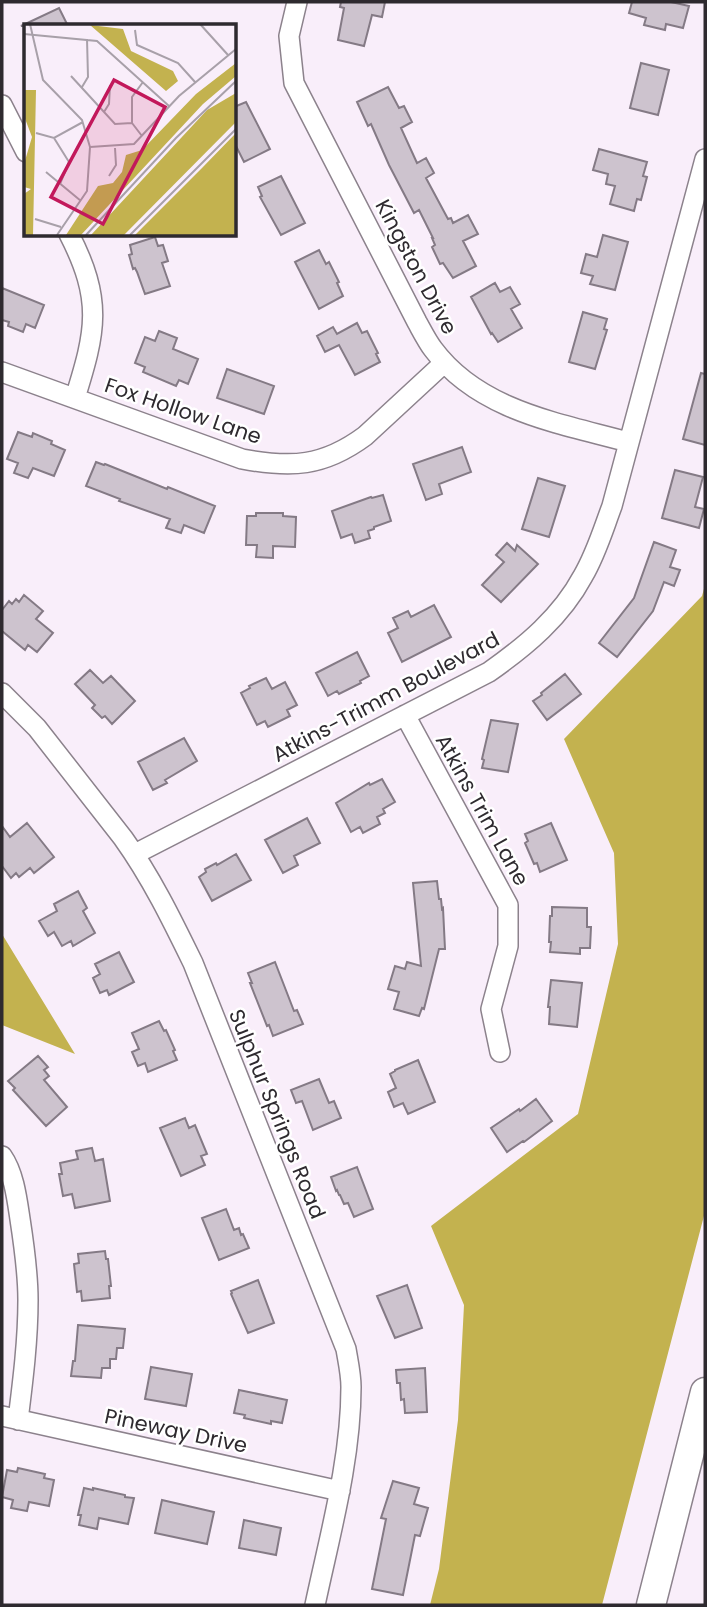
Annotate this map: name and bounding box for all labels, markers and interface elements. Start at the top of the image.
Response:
inset map [24,24,236,236]
street label: Kingston Drive [369,194,464,339]
street label: Fox Hollow Lane [101,370,265,451]
street label: Atkins-Trimm Boulevard [267,624,504,769]
street label: Atkins Trim Lane [429,729,536,891]
street label: Sulphur Springs Road [222,1005,333,1223]
street label: Pineway Drive [102,1401,250,1460]

